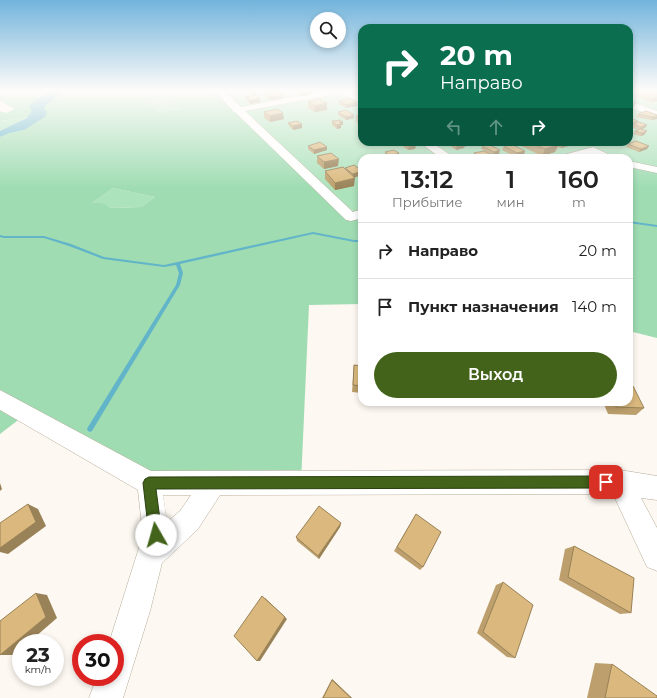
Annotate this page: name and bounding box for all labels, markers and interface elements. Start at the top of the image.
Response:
map controls [310,12,346,48]
button: search [310,12,346,48]
text: 20 m [440,38,513,72]
icon: right [374,40,426,92]
text: Направо [440,72,523,94]
icon: left [443,116,465,138]
icon: ahead [485,116,507,138]
icon: right [527,116,549,138]
text: 13:12 [401,165,453,194]
text: 1 [506,165,515,194]
text: 160 [559,165,599,194]
text: Прибытие [392,194,463,210]
text: мин [497,194,525,210]
text: m [572,194,586,210]
icon: right [374,240,396,262]
text: Направо [408,241,478,260]
text: 20 m [579,241,617,260]
icon: arrive [374,296,396,318]
text: Пункт назначения [408,297,559,316]
text: 140 m [572,297,617,316]
button: Выход [374,352,617,398]
pin [589,465,623,499]
icon: arrive [595,471,617,493]
position arrow [135,514,177,556]
speed limit sign: 30 [72,634,124,686]
text: 23 [26,643,50,667]
text: km/h [25,663,51,676]

